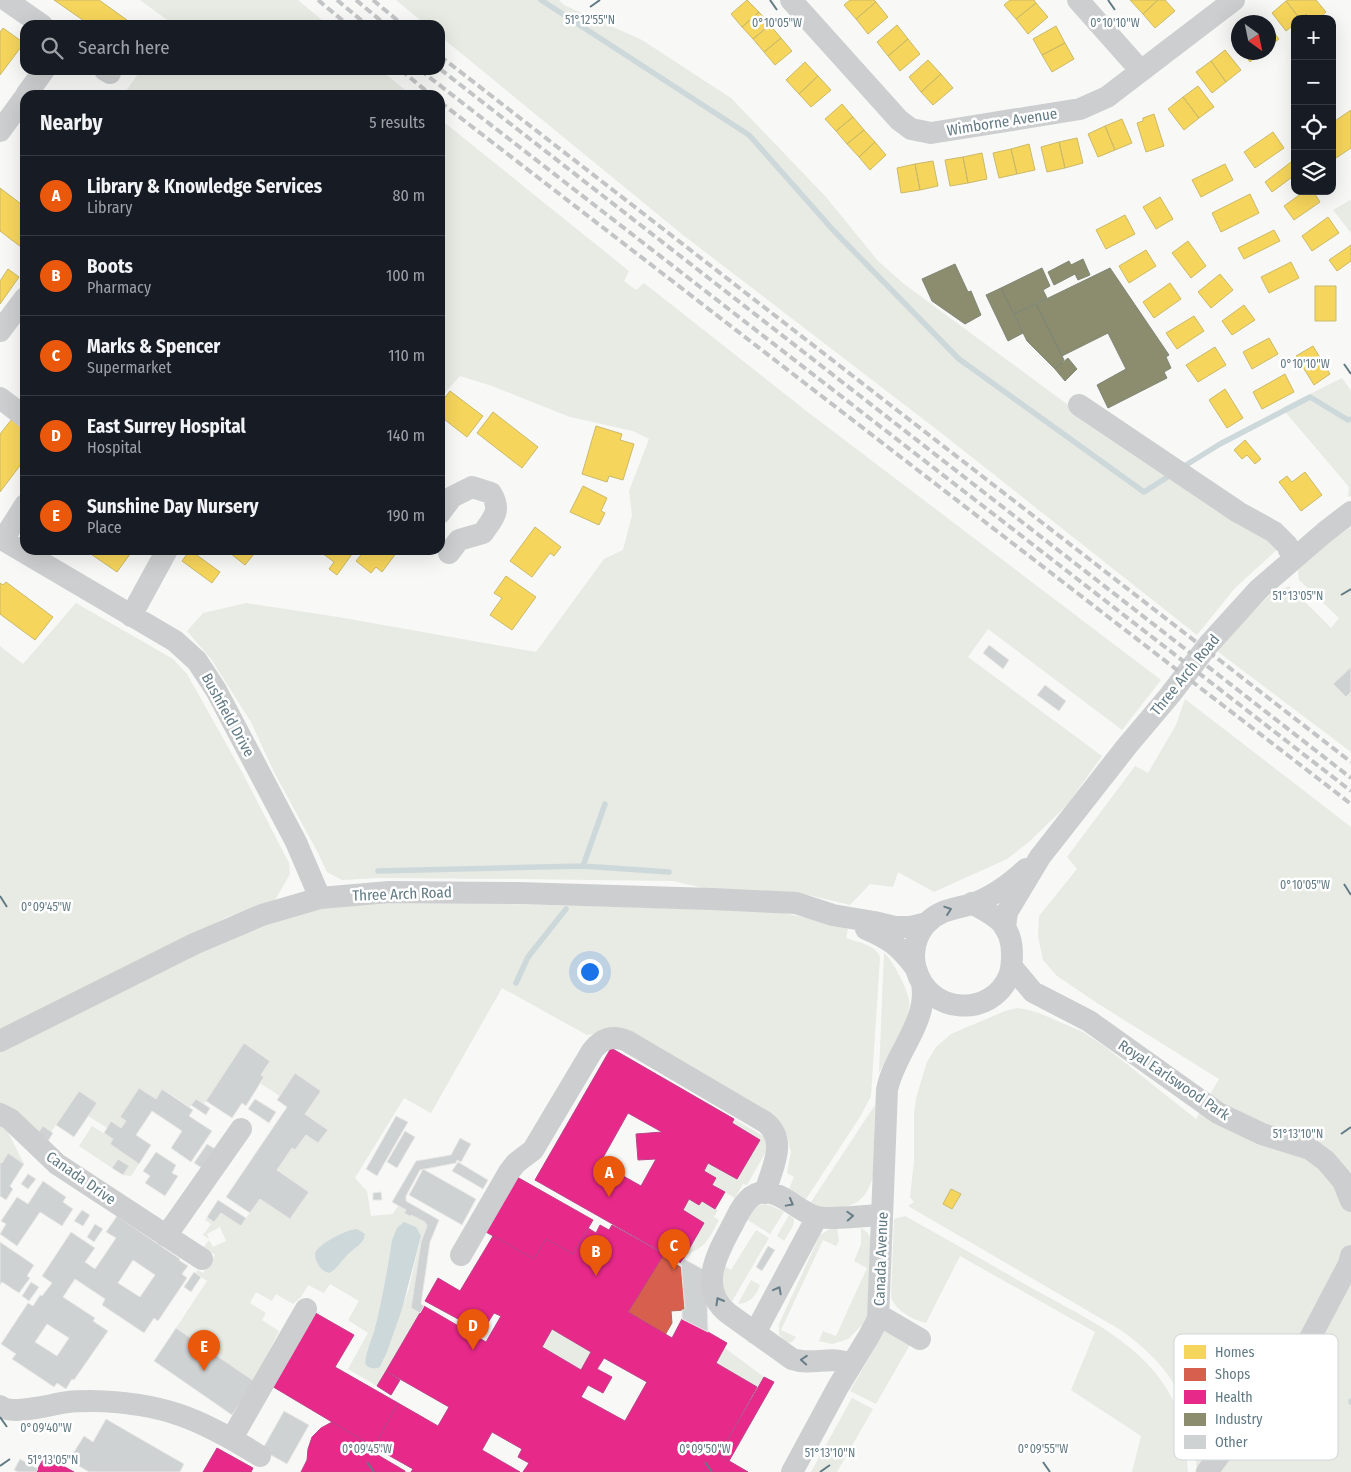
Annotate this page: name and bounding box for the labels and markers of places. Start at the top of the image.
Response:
pin: A [593,1156,625,1197]
pin: C [658,1229,690,1270]
pin: B [580,1235,612,1276]
pin: D [457,1309,489,1350]
pin: E [188,1330,220,1371]

